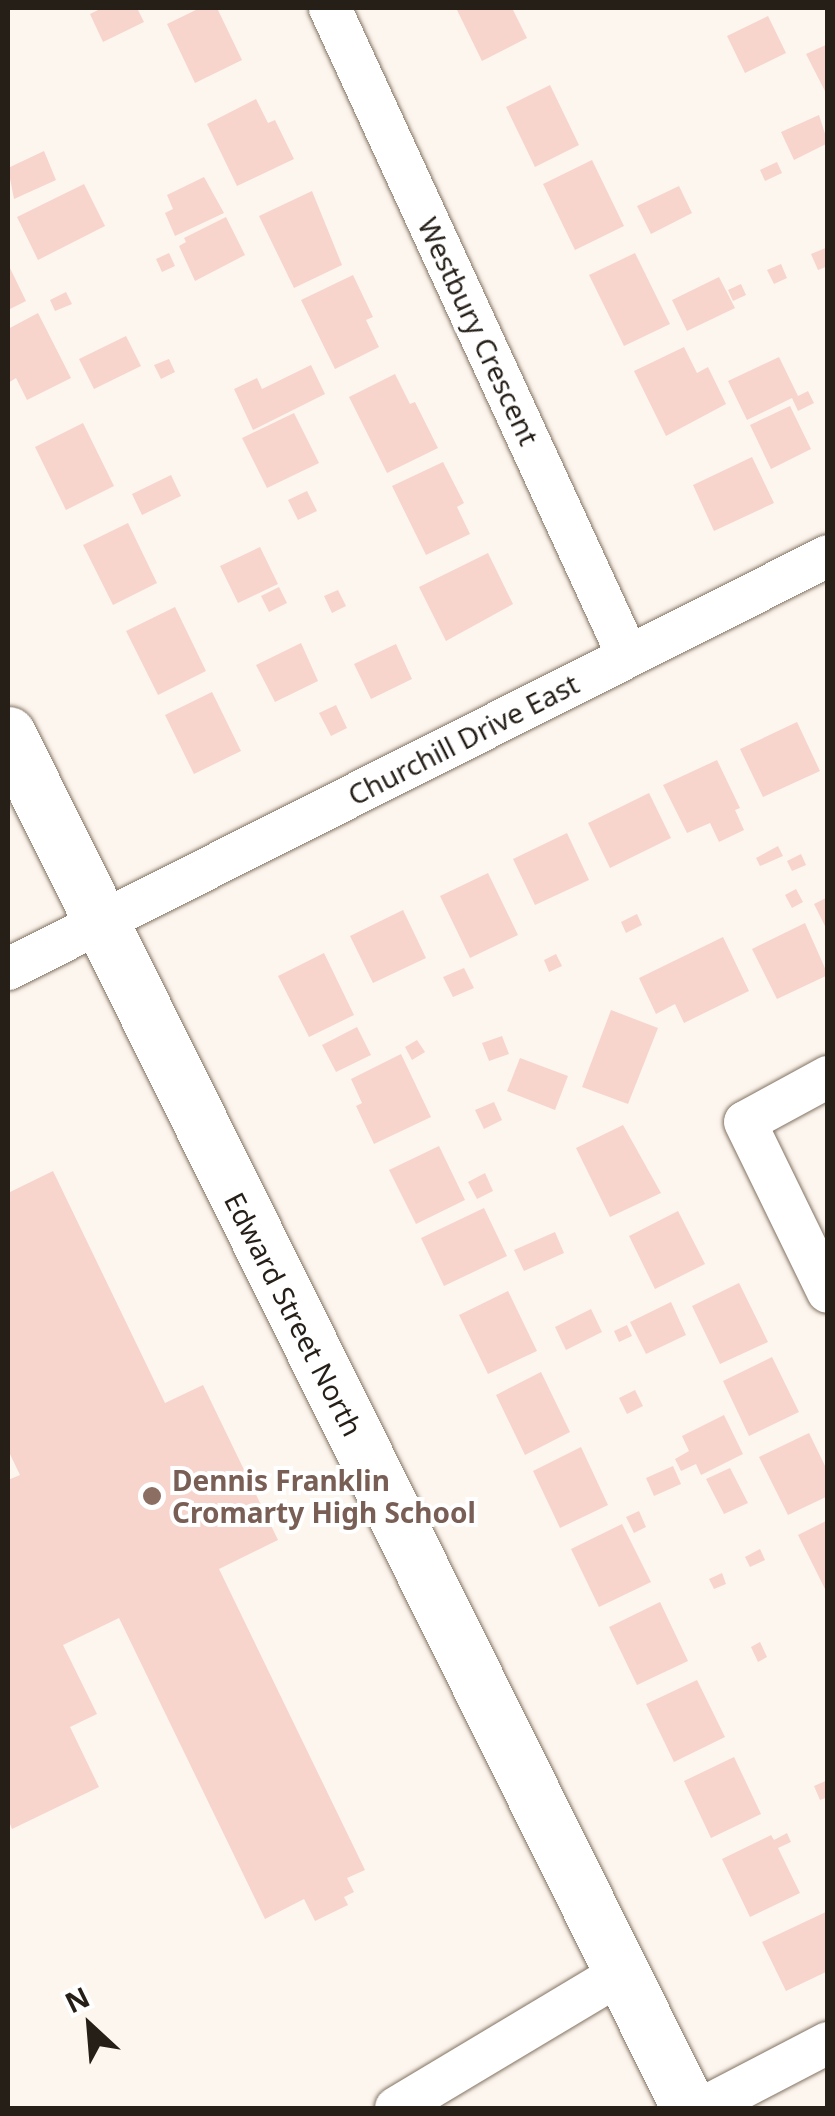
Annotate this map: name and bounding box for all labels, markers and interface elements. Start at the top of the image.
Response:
street label: Westbury Crescent [412,212,546,450]
street label: Churchill Drive East [342,666,584,812]
street label: Edward Street North [218,1187,370,1441]
place label: Dennis Franklin Cromarty High School [172,1463,476,1529]
marker: Dennis Franklin Cromarty High School [141,1485,163,1507]
north arrow [40,1976,140,2076]
text: N [58,1977,95,2021]

